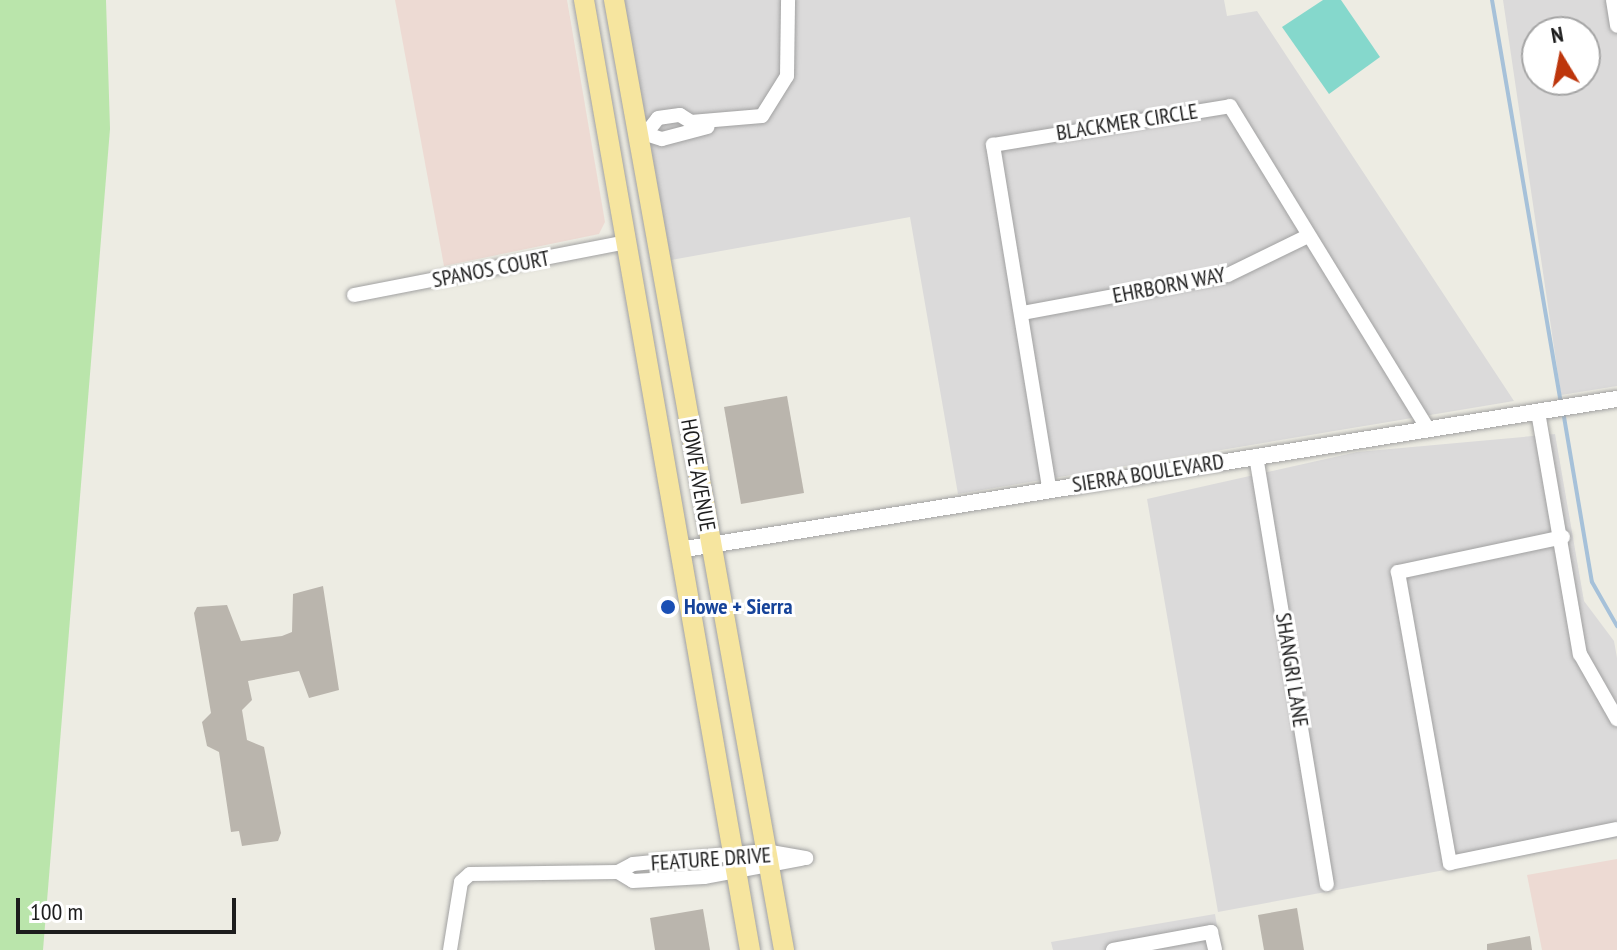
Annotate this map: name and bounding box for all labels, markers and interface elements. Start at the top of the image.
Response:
north arrow [1521,16,1601,96]
text: N [1549,20,1565,49]
street label: BLACKMER CIRCLE [1054,98,1200,146]
street label: SPANOS COURT [430,245,552,293]
street label: EHRBORN WAY [1110,261,1228,309]
street label: HOWE AVENUE [675,416,721,534]
street label: SIERRA BOULEVARD [1070,448,1226,498]
place label: Howe + Sierra [684,594,793,620]
marker: Howe + Sierra [659,598,677,616]
street label: SHANGRI LANE [1270,611,1314,729]
street label: FEATURE DRIVE [650,842,772,876]
scale bar [20,882,240,932]
text: 100 m [30,896,83,927]

